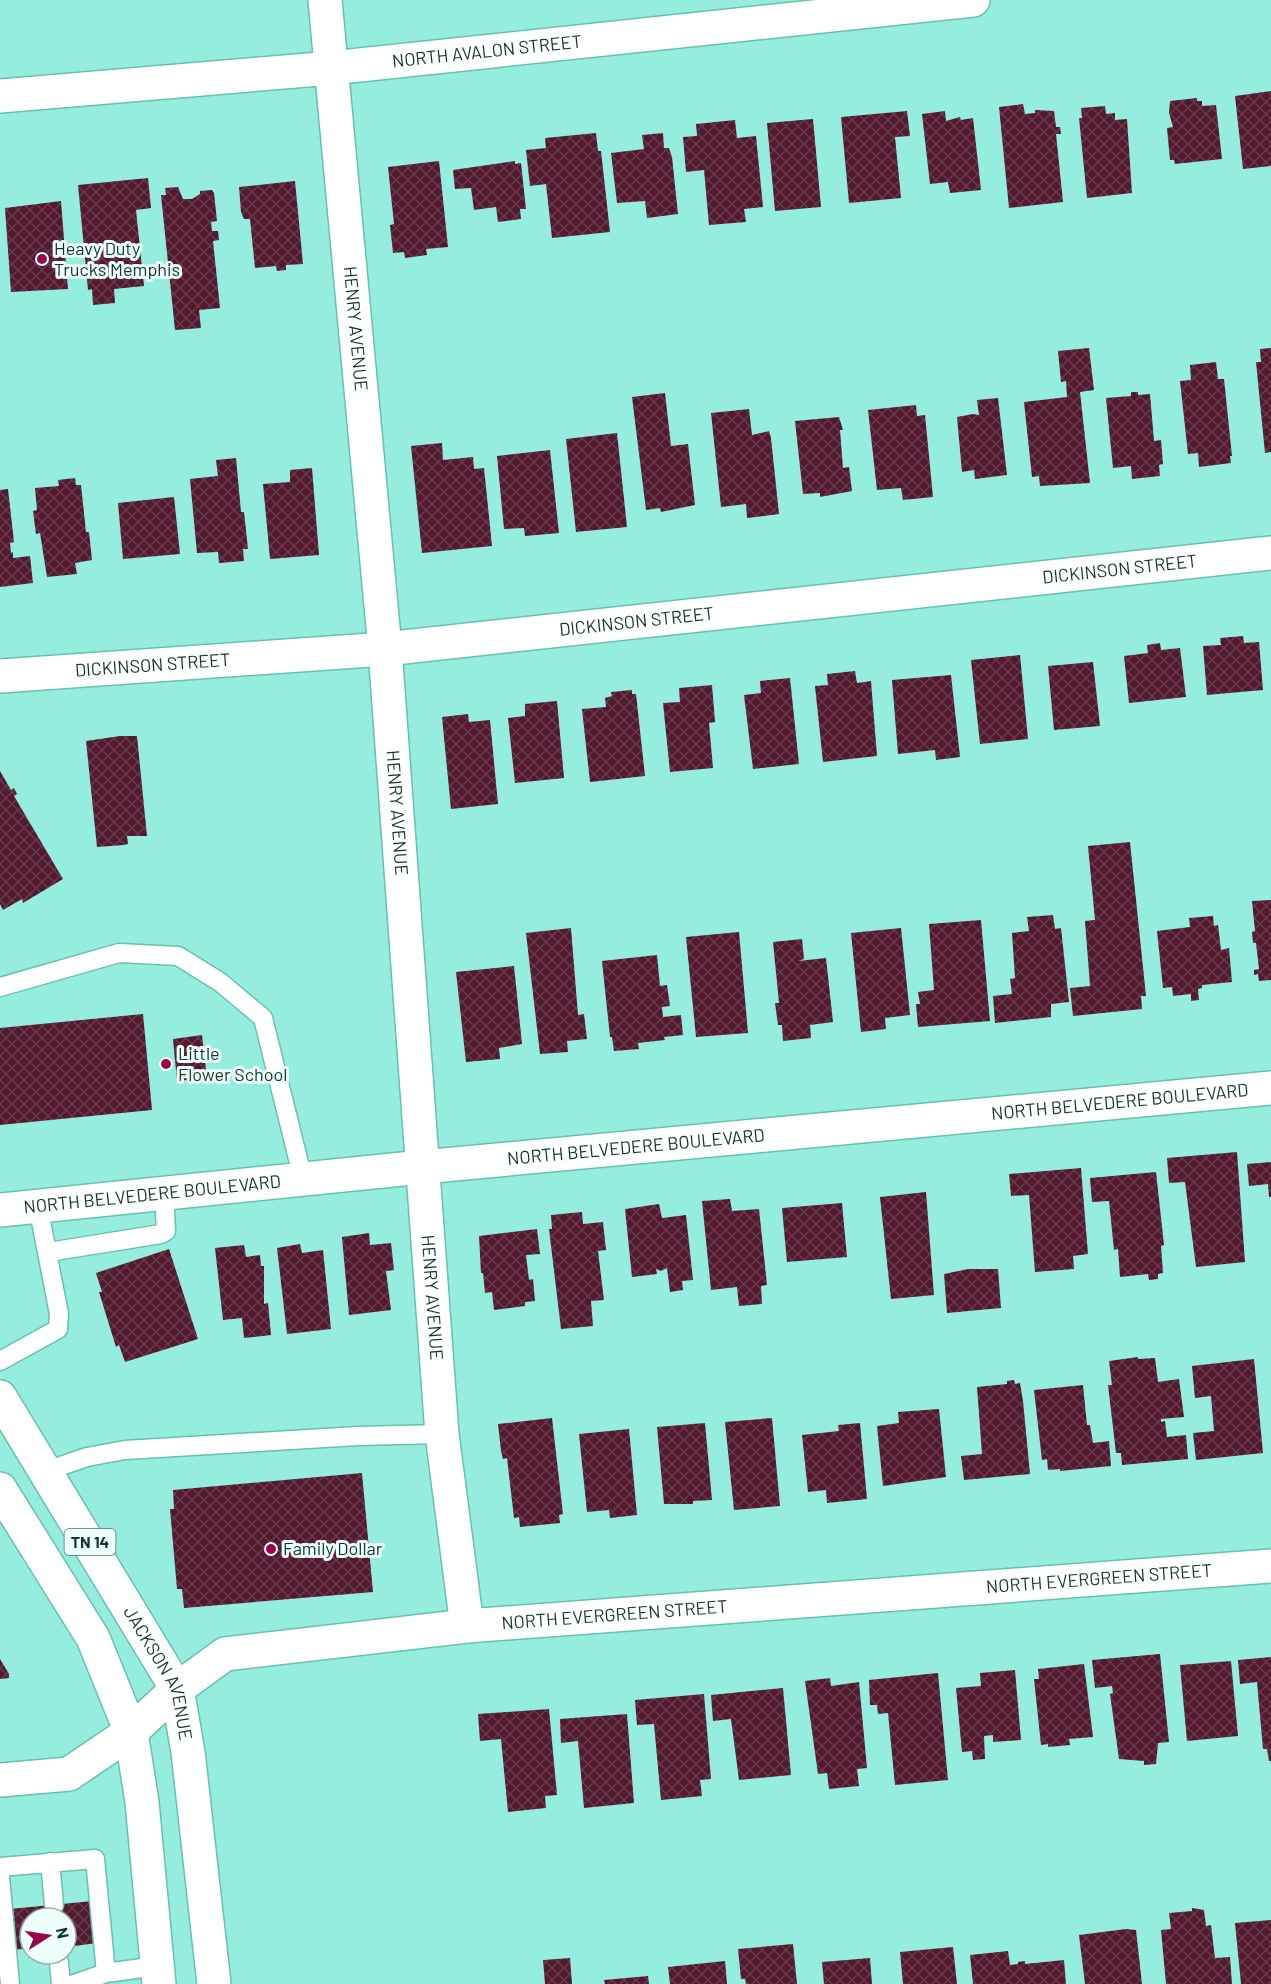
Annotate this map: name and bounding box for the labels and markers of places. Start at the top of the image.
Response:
place label: Heavy Duty Trucks Memphis [54,237,180,280]
marker: Heavy Duty Trucks Memphis [35,252,49,266]
place label: Little Flower School [178,1042,287,1085]
marker: Little Flower School [159,1057,173,1071]
place label: Family Dollar [283,1537,383,1559]
marker: Family Dollar [264,1542,278,1556]

